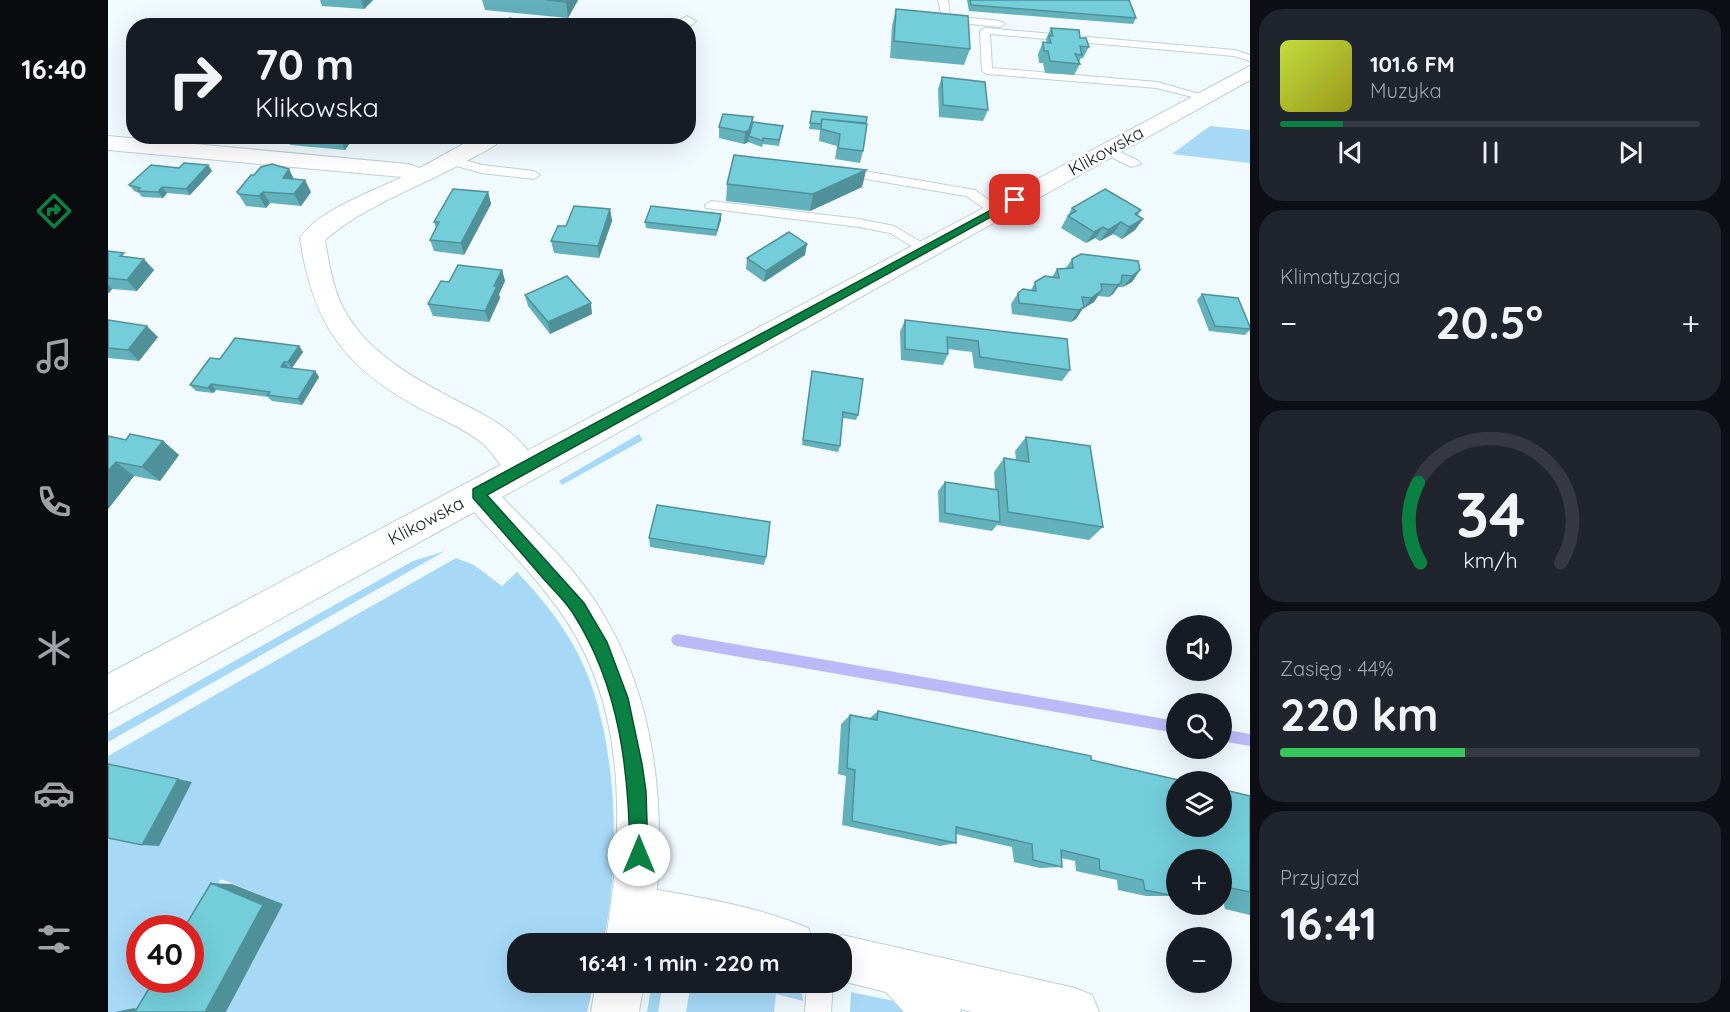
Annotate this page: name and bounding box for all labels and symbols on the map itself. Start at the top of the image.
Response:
street label: Klikowska [1064,120,1147,181]
pin [989,174,1040,225]
street label: Klikowska [384,491,468,550]
position arrow [607,823,671,887]
speed limit sign: 40 [126,915,204,993]

